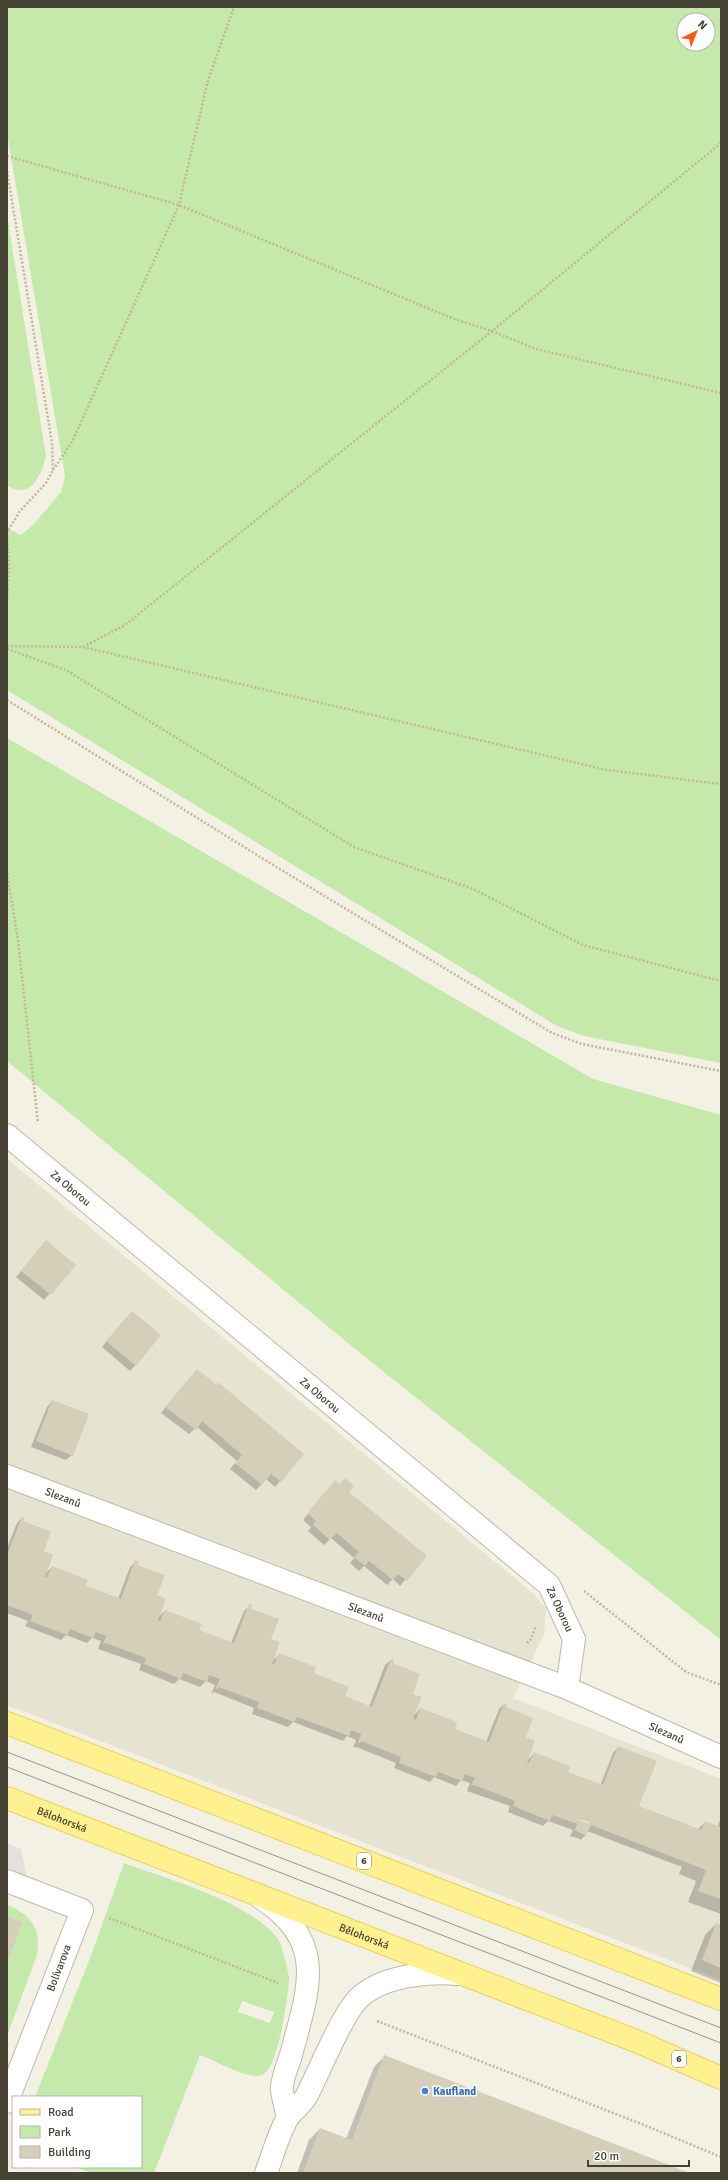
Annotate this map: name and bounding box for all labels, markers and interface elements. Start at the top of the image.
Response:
north arrow [676,12,716,52]
text: N [695,18,710,32]
street label: Za Oborou [48,1168,94,1208]
street label: Za Oborou [297,1375,343,1415]
street label: Slezanů [43,1485,83,1510]
street label: Za Oborou [544,1584,576,1634]
street label: Slezanů [346,1599,386,1625]
street label: Slezanů [647,1719,686,1746]
street label: Bělohorská [35,1804,89,1835]
road number: 6 [357,1853,371,1869]
street label: Bělohorská [337,1920,392,1952]
street label: Bolívarova [44,1942,74,1993]
road number: 6 [672,2051,686,2067]
place label: Kaufland [433,2085,476,2098]
marker: Kaufland [420,2086,430,2096]
legend [12,2096,142,2168]
text: Road [48,2105,74,2120]
text: Park [48,2125,71,2140]
scale bar [588,2142,689,2168]
text: Building [48,2145,91,2160]
text: 20 m [594,2149,619,2164]

